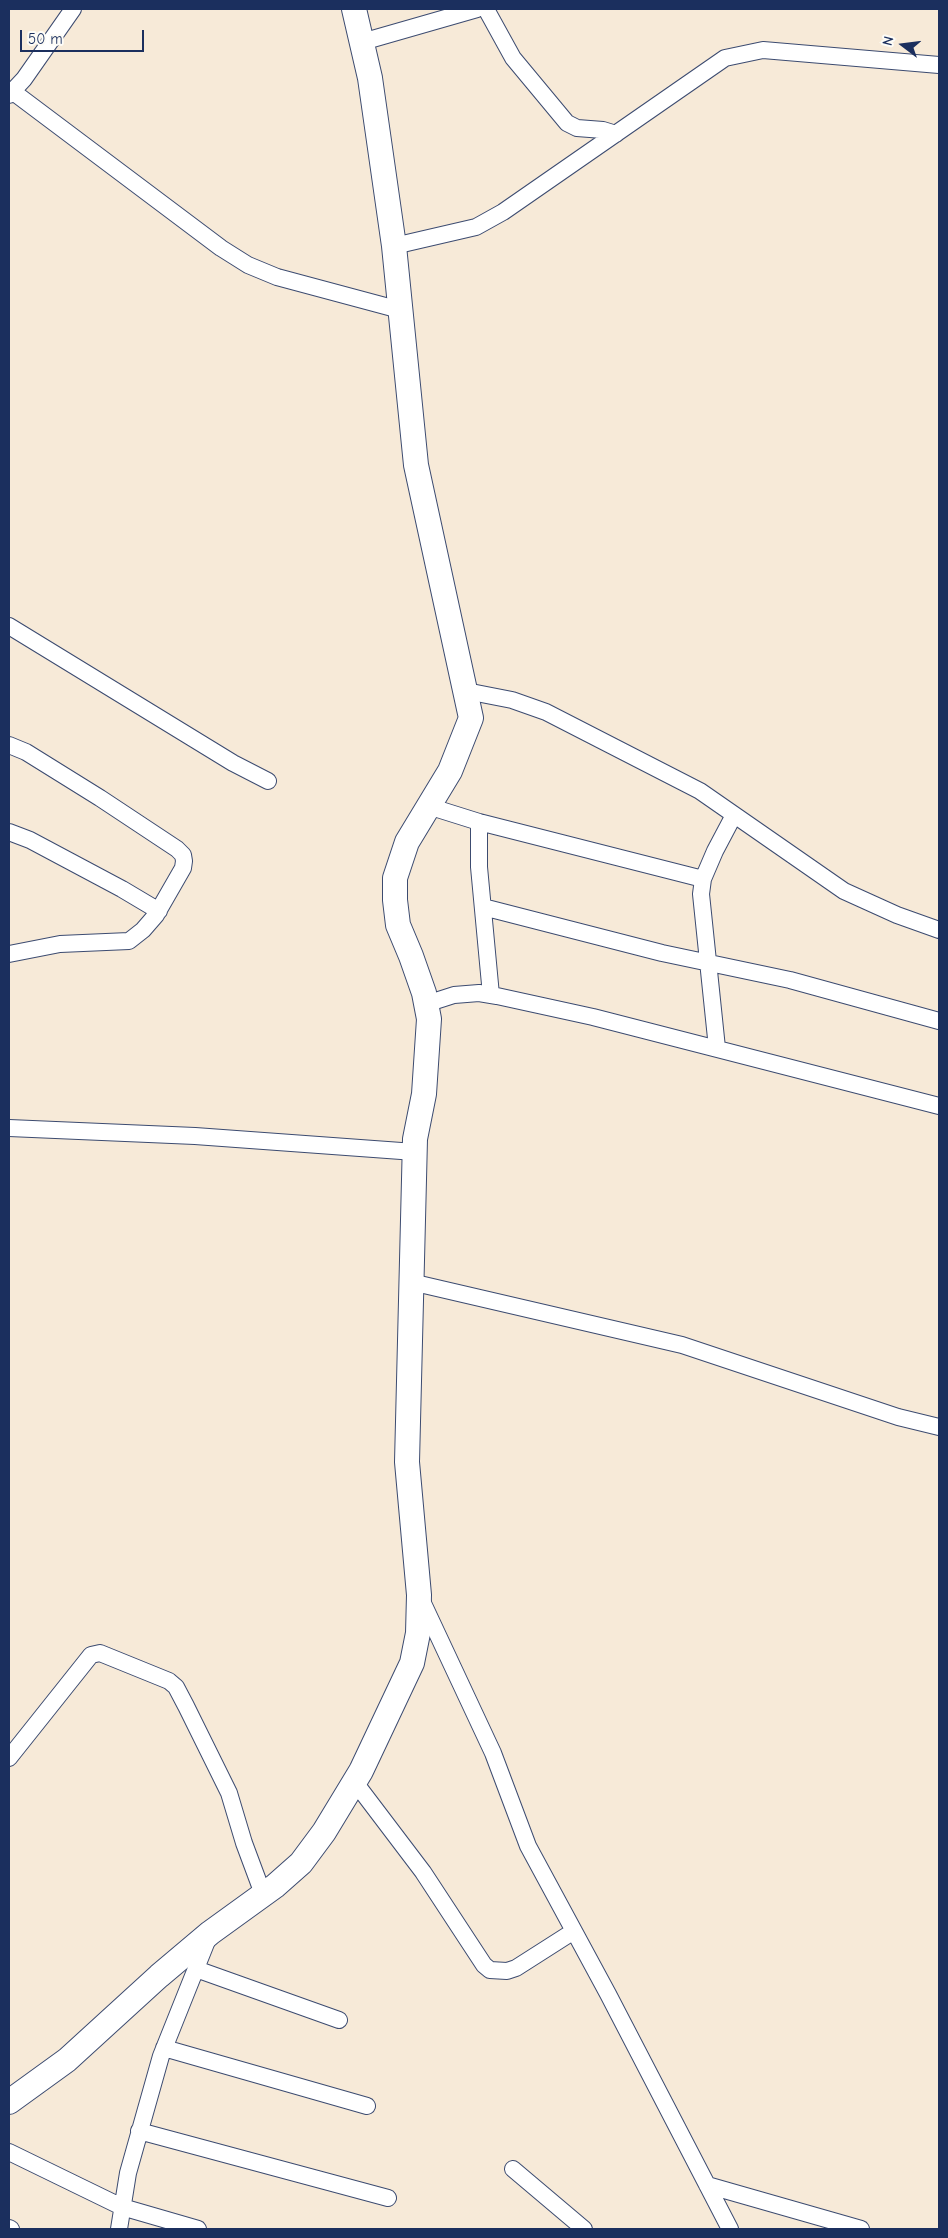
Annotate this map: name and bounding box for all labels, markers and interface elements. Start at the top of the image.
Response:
scale bar [22,20,146,52]
north arrow [878,20,928,70]
text: 50 m [28,30,63,48]
text: N [879,34,897,48]

